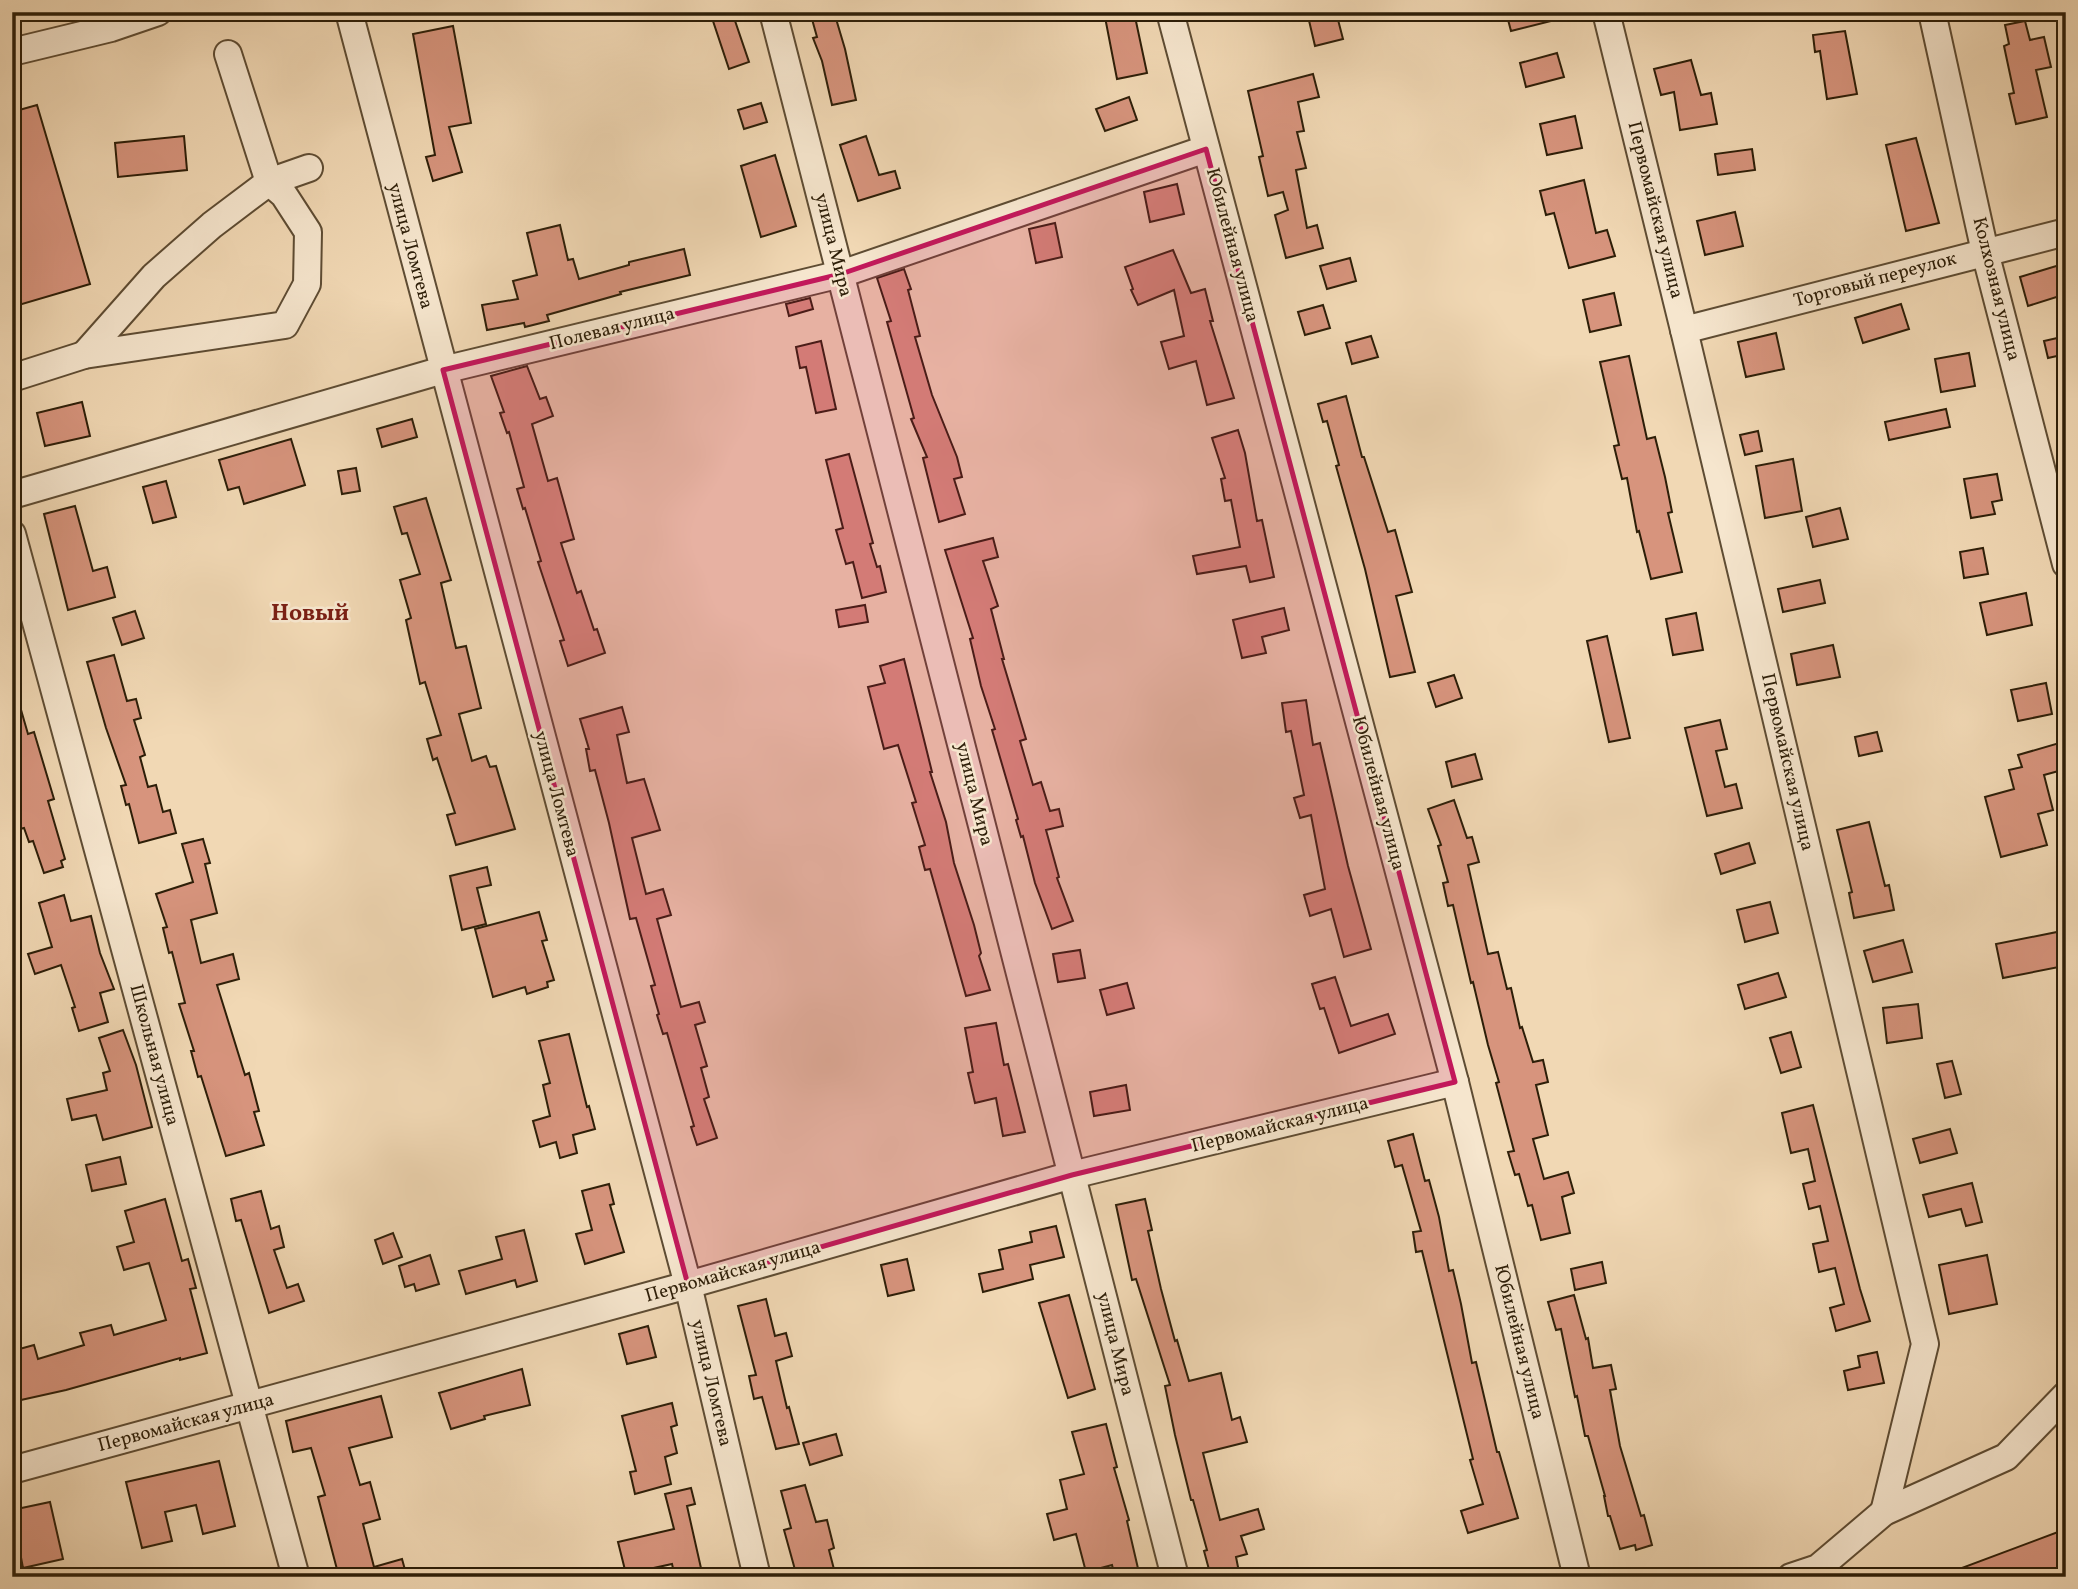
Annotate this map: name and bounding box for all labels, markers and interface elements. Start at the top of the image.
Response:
street label: Первомайская улица [1620,119,1690,301]
street label: Юбилейная улица [1199,165,1265,325]
street label: улица Ломтева [381,180,439,312]
street label: улица Мира [808,190,858,300]
street label: Колхозная улица [1966,214,2026,364]
street label: Торговый переулок [1791,246,1959,314]
street label: Полевая улица [546,301,678,357]
district label: Новый [271,598,349,630]
street label: Первомайская улица [1754,671,1820,853]
street label: Юбилейная улица [1345,713,1411,873]
street label: улица Ломтева [527,728,585,860]
street label: улица Мира [949,739,999,849]
street label: Школьная улица [123,981,185,1129]
street label: Первомайская улица [1189,1090,1371,1160]
street label: Первомайская улица [642,1234,824,1310]
street label: Юбилейная улица [1487,1262,1551,1422]
street label: улица Мира [1090,1289,1140,1399]
street label: улица Ломтева [684,1317,738,1449]
street label: Первомайская улица [95,1387,277,1459]

